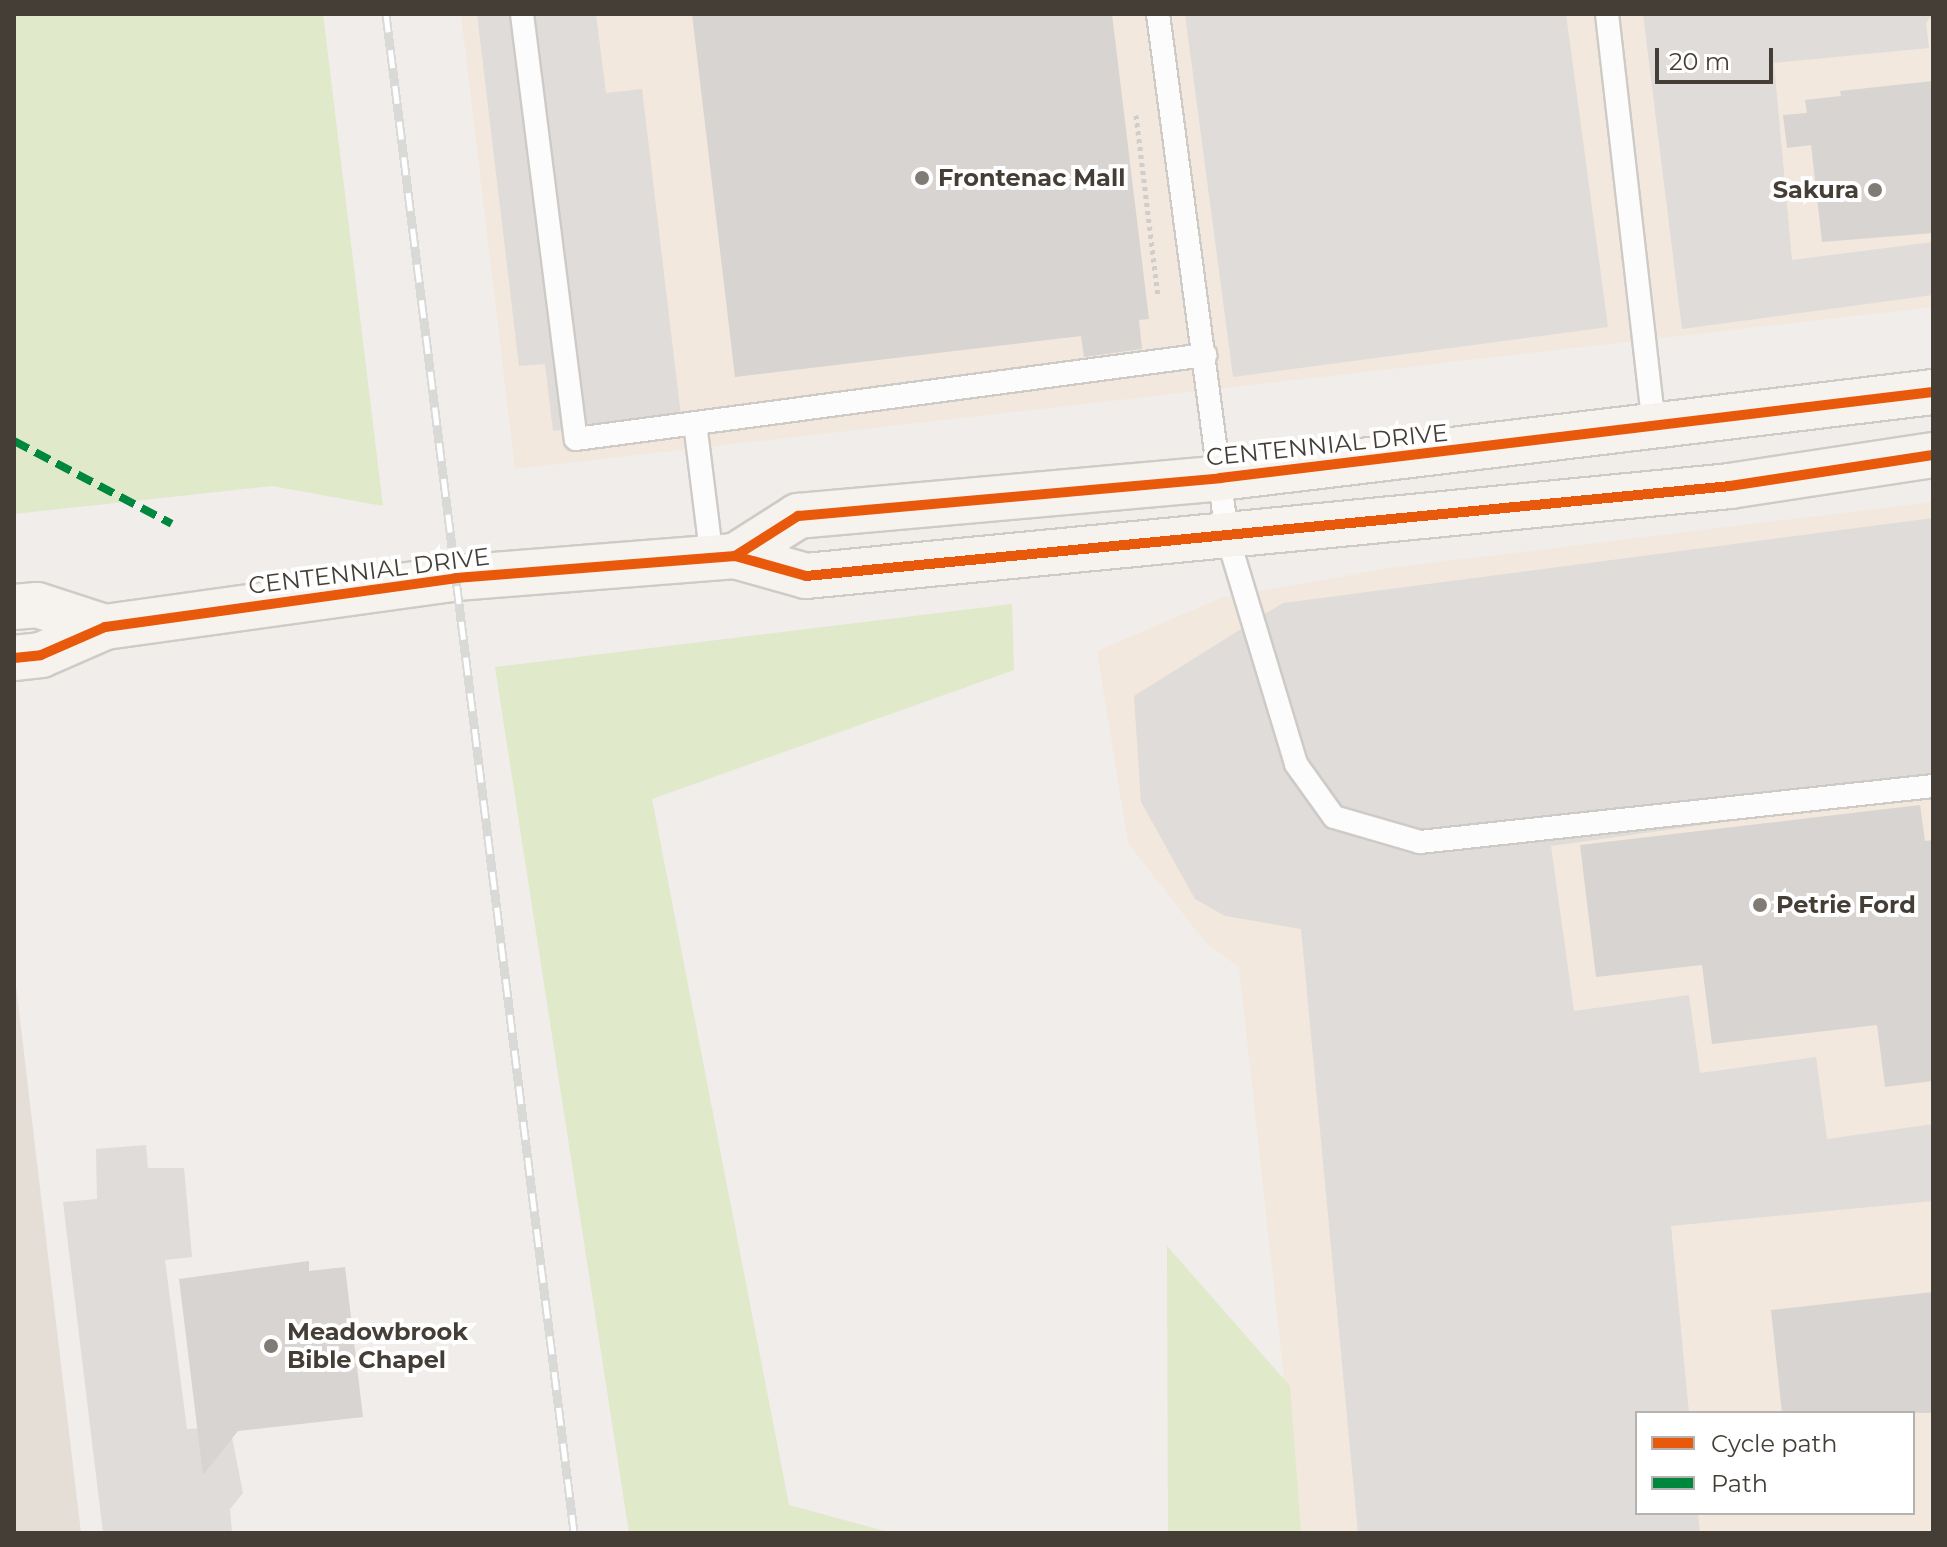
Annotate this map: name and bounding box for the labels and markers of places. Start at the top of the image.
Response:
place label: Frontenac Mall [938,164,1125,192]
marker: Frontenac Mall [913,169,931,187]
place label: Sakura [1773,176,1859,204]
marker: Sakura [1866,181,1884,199]
place label: Petrie Ford [1776,891,1916,919]
marker: Petrie Ford [1751,896,1769,914]
place label: Meadowbrook Bible Chapel [287,1318,468,1374]
marker: Meadowbrook Bible Chapel [262,1337,280,1355]

